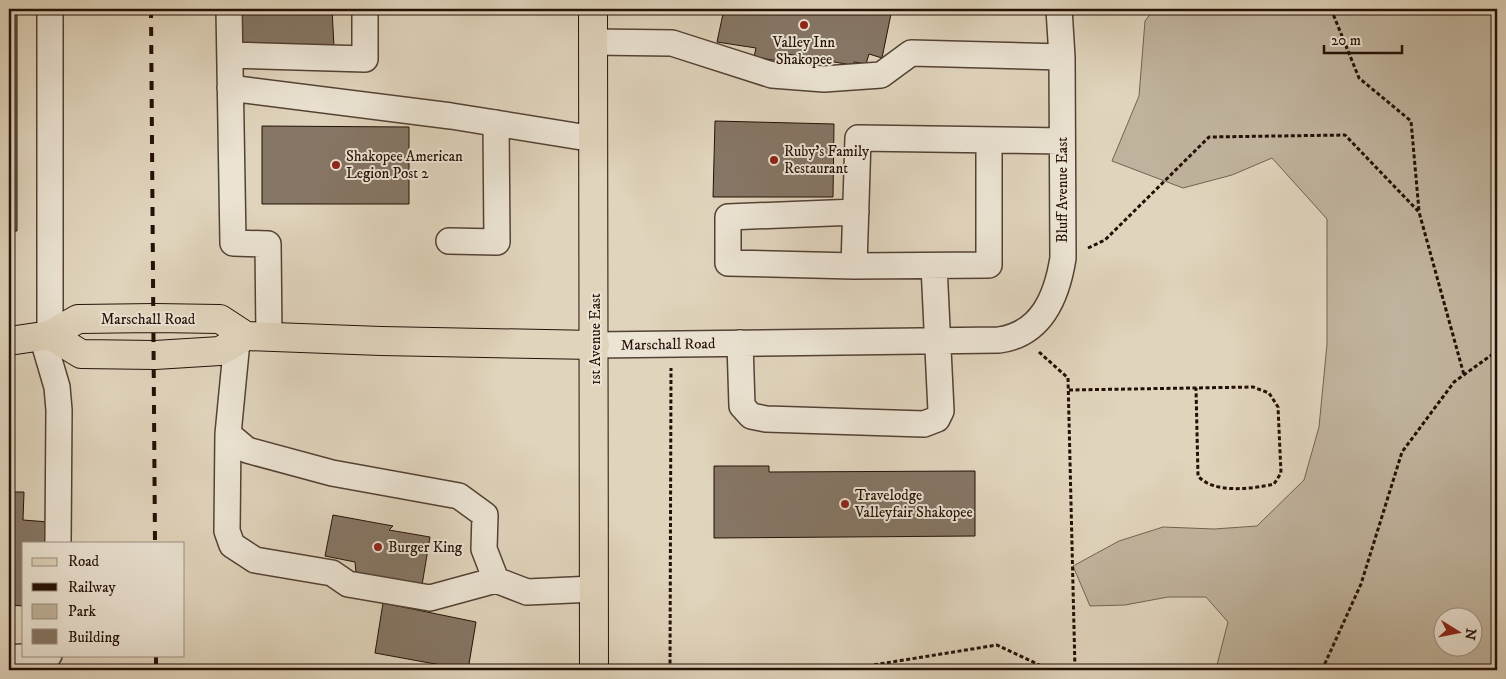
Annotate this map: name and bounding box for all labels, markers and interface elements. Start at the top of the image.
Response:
marker: Valley Inn Shakopee [798,19,810,31]
scale bar [1324,22,1401,54]
text: 20 m [1331,31,1361,50]
place label: Valley Inn Shakopee [772,33,835,69]
street label: Bluff Avenue East [1053,137,1072,243]
place label: Ruby's Family Restaurant [784,142,870,178]
place label: Shakopee American Legion Post 2 [346,147,463,183]
marker: Ruby's Family Restaurant [768,154,780,166]
marker: Shakopee American Legion Post 2 [330,159,342,171]
street label: 1st Avenue East [586,293,605,385]
street label: Marschall Road [101,310,196,329]
street label: Marschall Road [621,334,716,355]
place label: Travelodge Valleyfair Shakopee [854,486,973,522]
marker: Travelodge Valleyfair Shakopee [839,498,851,510]
place label: Burger King [388,538,463,557]
marker: Burger King [372,541,384,553]
legend [22,542,185,656]
text: Road [68,552,100,571]
text: Railway [68,578,116,597]
text: Park [68,602,97,621]
north arrow [1434,606,1484,656]
text: N [1460,627,1480,642]
text: Building [68,628,120,647]

